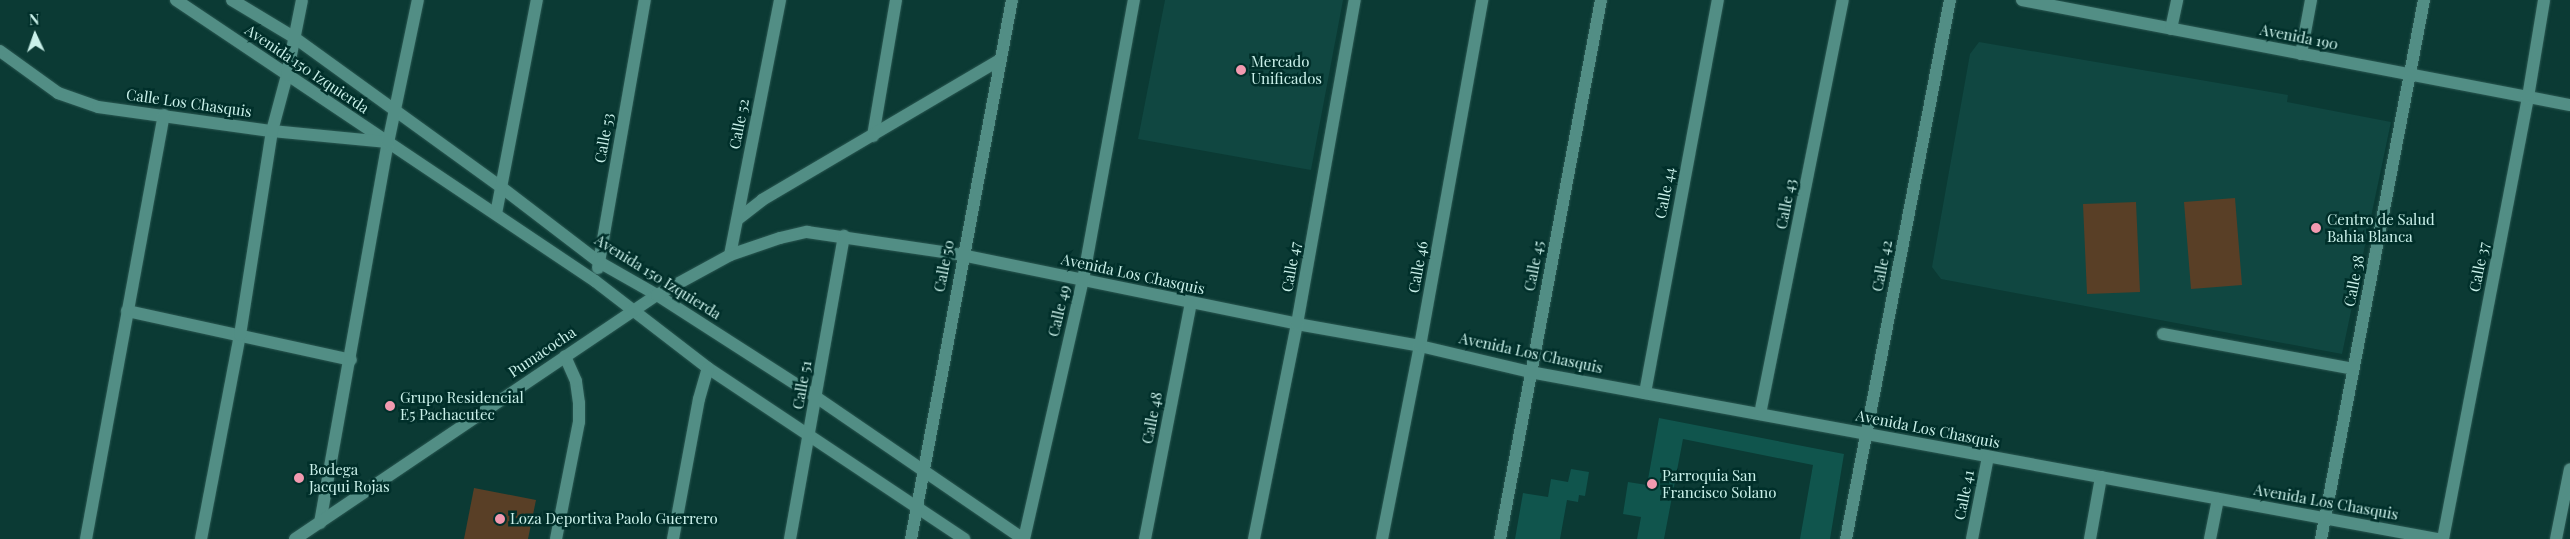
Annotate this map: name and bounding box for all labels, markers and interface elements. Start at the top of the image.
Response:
north arrow [10,10,60,60]
text: N [29,10,40,29]
street label: Avenida 150 Izquierda [242,21,372,117]
street label: Avenida 190 [2258,21,2340,53]
place label: Mercado Unificados [1251,52,1322,87]
marker: Mercado Unificados [1235,64,1247,76]
street label: Calle Los Chasquis [125,85,253,121]
street label: Calle 52 [725,97,753,151]
street label: Calle 53 [591,112,617,164]
street label: Calle 44 [1651,166,1679,220]
street label: Calle 43 [1772,177,1800,231]
place label: Centro de Salud Bahia Blanca [2327,210,2435,245]
marker: Centro de Salud Bahia Blanca [2309,221,2323,235]
street label: Avenida 150 Izquierda [591,231,725,323]
street label: Calle 50 [930,238,958,294]
street label: Calle 46 [1405,239,1431,295]
street label: Calle 45 [1520,239,1548,293]
street label: Calle 42 [1868,239,1896,293]
street label: Calle 47 [1278,240,1304,294]
street label: Calle 37 [2465,241,2493,293]
street label: Avenida Los Chasquis [1059,250,1207,298]
street label: Calle 38 [2340,254,2368,308]
street label: Calle 49 [1044,283,1074,339]
street label: Pumacocha [505,323,579,381]
street label: Avenida Los Chasquis [1457,329,1605,377]
street label: Calle 51 [789,359,815,411]
place label: Grupo Residencial E5 Pachacutec [400,388,524,423]
street label: Calle 48 [1138,390,1166,446]
marker: Grupo Residencial E5 Pachacutec [384,400,396,412]
street label: Avenida Los Chasquis [1854,406,2002,452]
place label: Bodega Jacqui Rojas [309,460,390,495]
place label: Parroquia San Francisco Solano [1662,466,1776,501]
street label: Calle 41 [1950,468,1978,522]
marker: Bodega Jacqui Rojas [293,472,305,484]
marker: Parroquia San Francisco Solano [1646,478,1658,490]
street label: Avenida Los Chasquis [2252,480,2400,524]
place label: Loza Deportiva Paolo Guerrero [510,510,718,528]
marker: Loza Deportiva Paolo Guerrero [494,513,506,525]

